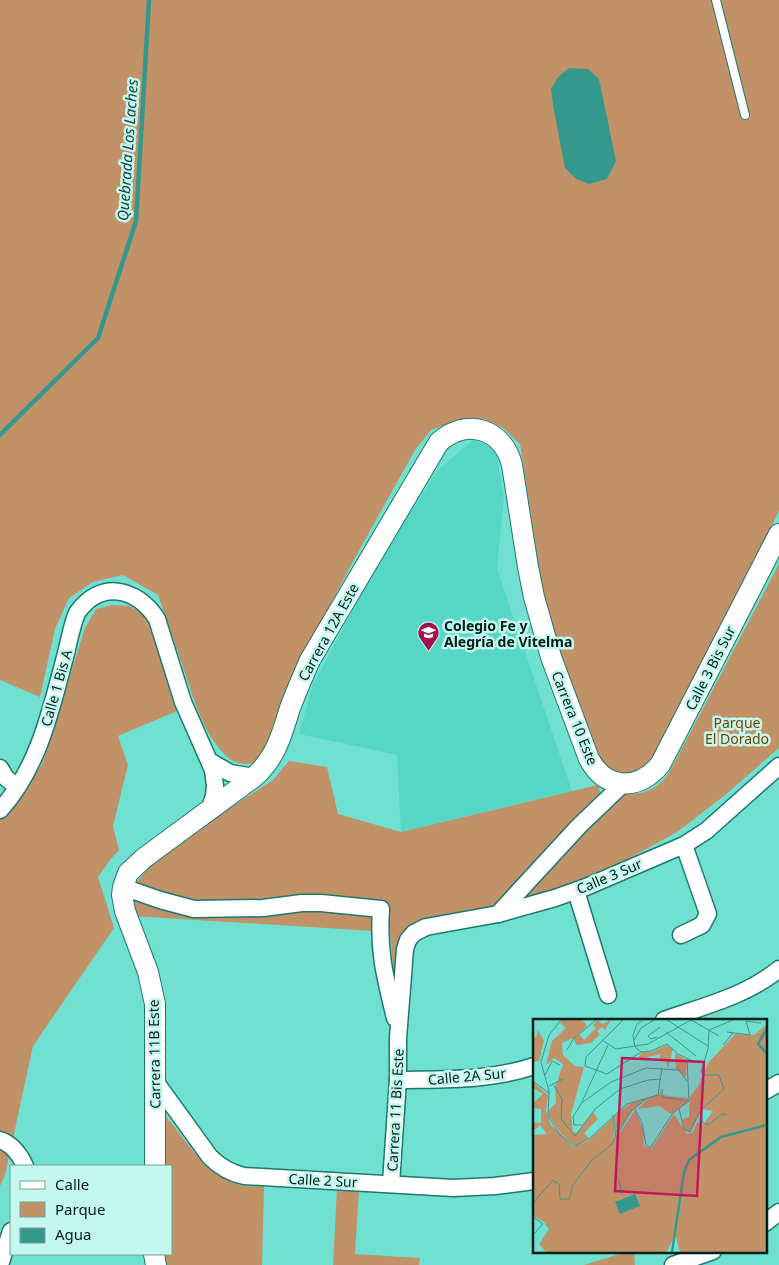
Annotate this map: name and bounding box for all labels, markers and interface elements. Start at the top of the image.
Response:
water label: Quebrada Los Laches [112,78,142,222]
street label: Carrera 12A Este [293,580,363,684]
place label: Colegio Fe y Alegría de Vitelma [444,616,572,651]
school or university icon: Colegio Fe y Alegría de Vitelma [416,621,440,652]
street label: Calle 3 Bis Sur [681,622,740,713]
street label: Calle 1 Bis A [36,647,76,729]
street label: Carrera 10 Este [547,668,603,768]
park label: Parque El Dorado [705,713,769,748]
street label: Calle 3 Sur [573,854,645,898]
street label: Carrera 11B Este [144,999,164,1109]
inset map [533,1019,766,1252]
street label: Carrera 11 Bis Este [382,1048,408,1172]
street label: Calle 2A Sur [427,1063,507,1089]
legend [10,1165,172,1255]
street label: Calle 2 Sur [288,1169,358,1191]
text: Calle [55,1174,89,1194]
text: Parque [55,1199,105,1219]
text: Agua [55,1224,92,1244]

